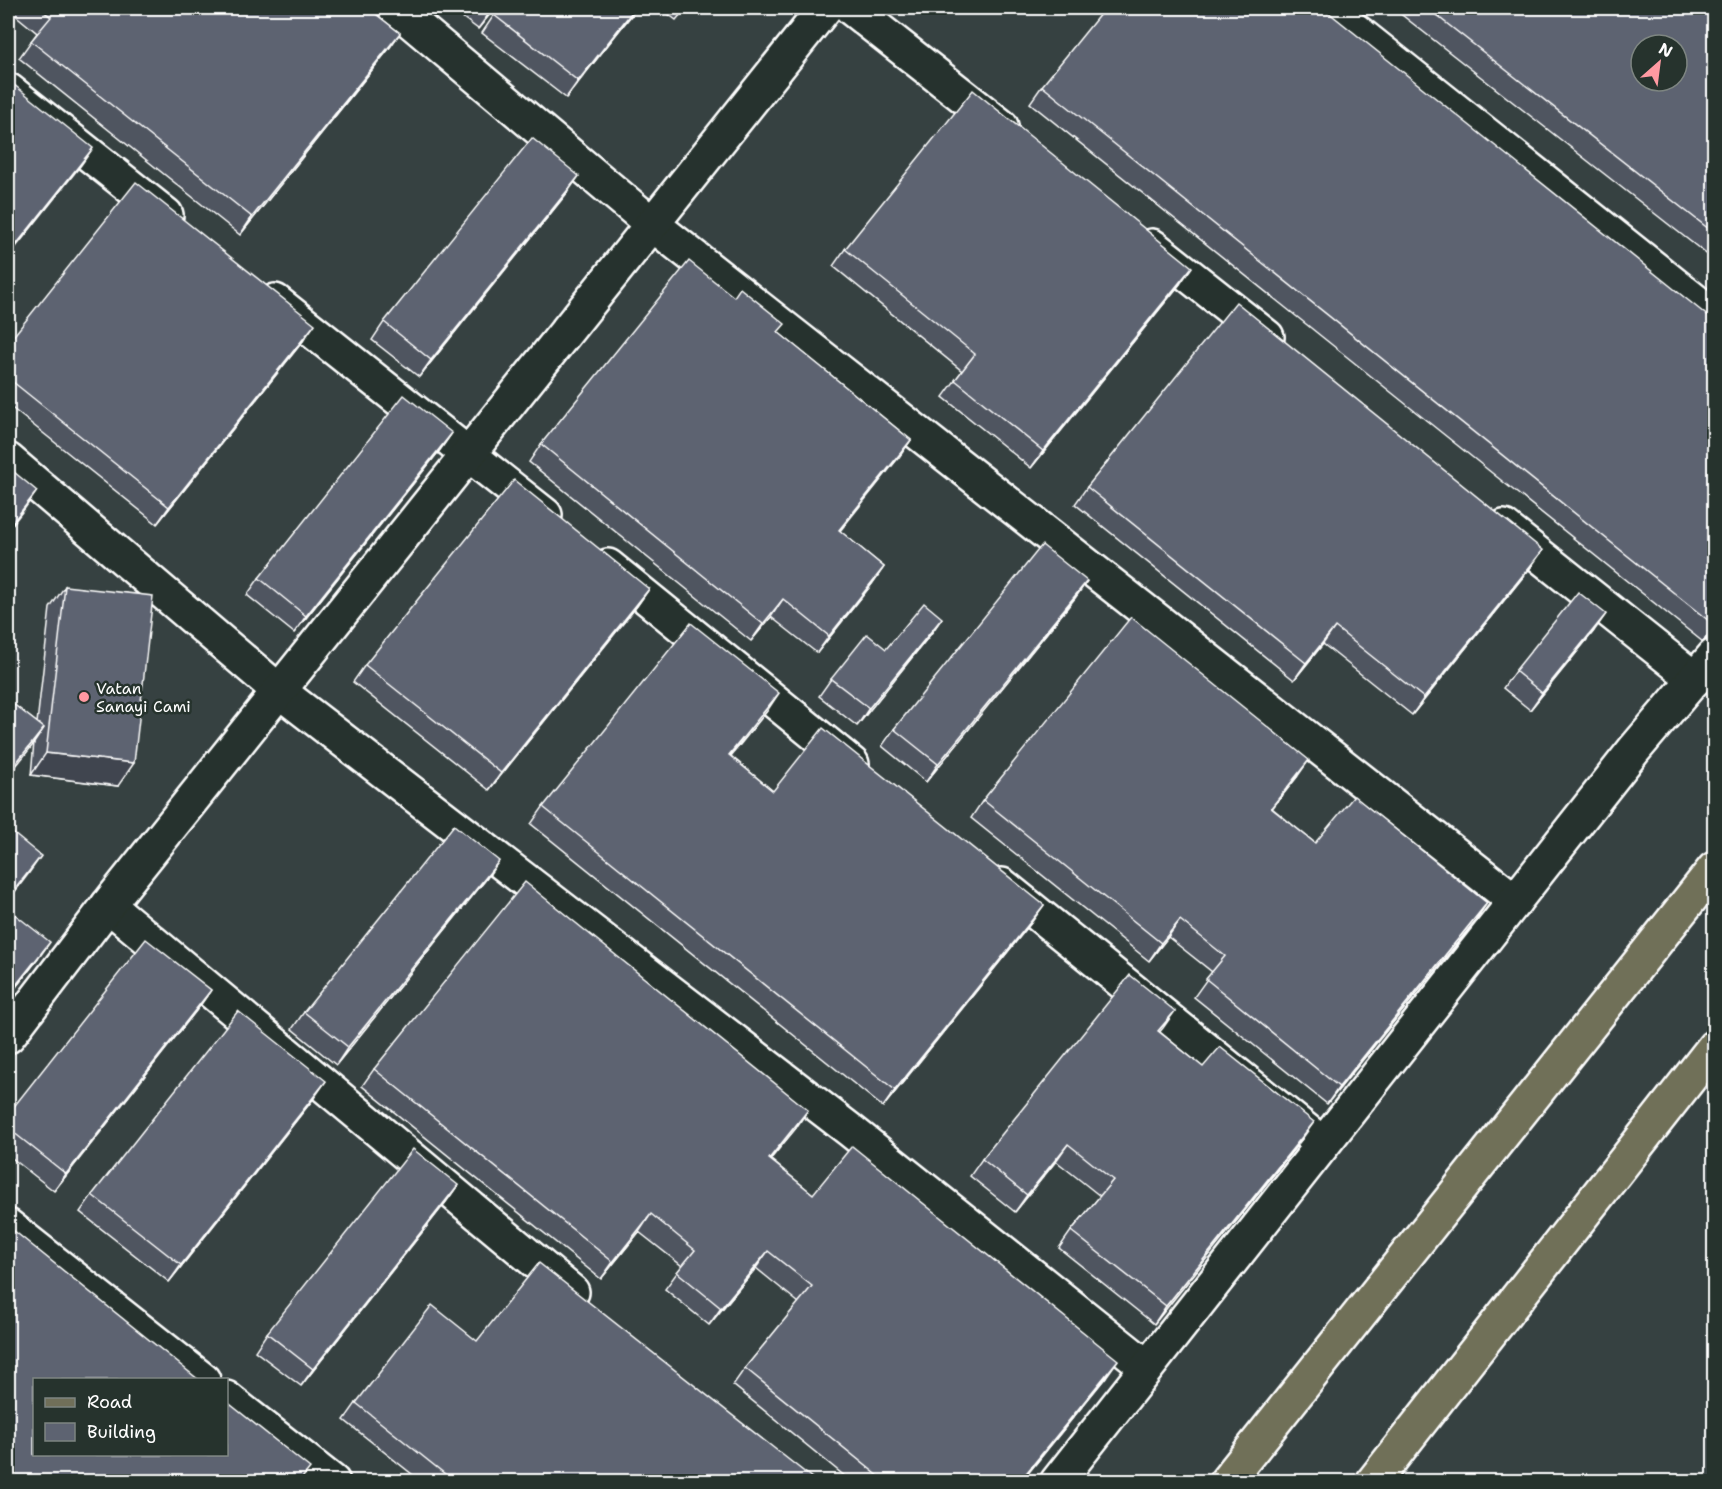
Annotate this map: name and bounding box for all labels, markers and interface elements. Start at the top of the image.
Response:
north arrow [1629,33,1689,93]
text: N [1655,38,1676,62]
place label: Vatan Sanayi Cami [96,678,191,717]
marker: Vatan Sanayi Cami [77,690,91,704]
legend [33,1378,228,1456]
text: Road [87,1390,132,1414]
text: Building [87,1420,156,1444]

